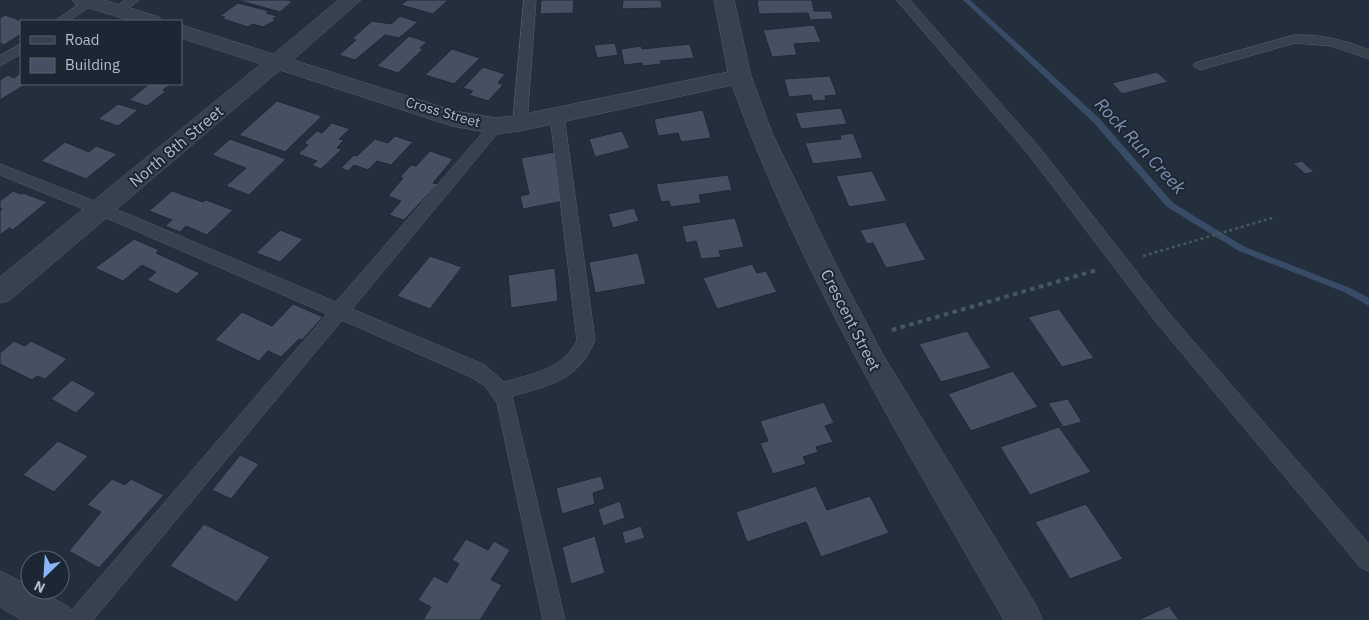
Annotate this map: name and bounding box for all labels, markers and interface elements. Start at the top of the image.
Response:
legend [20,20,182,85]
text: Road [65,30,100,49]
text: Building [65,55,120,74]
street label: Cross Street [404,93,482,131]
water label: Rock Run Creek [1090,93,1191,199]
street label: North 8th Street [125,101,227,191]
street label: Crescent Street [817,266,885,374]
north arrow [20,550,70,600]
text: N [31,576,48,597]

